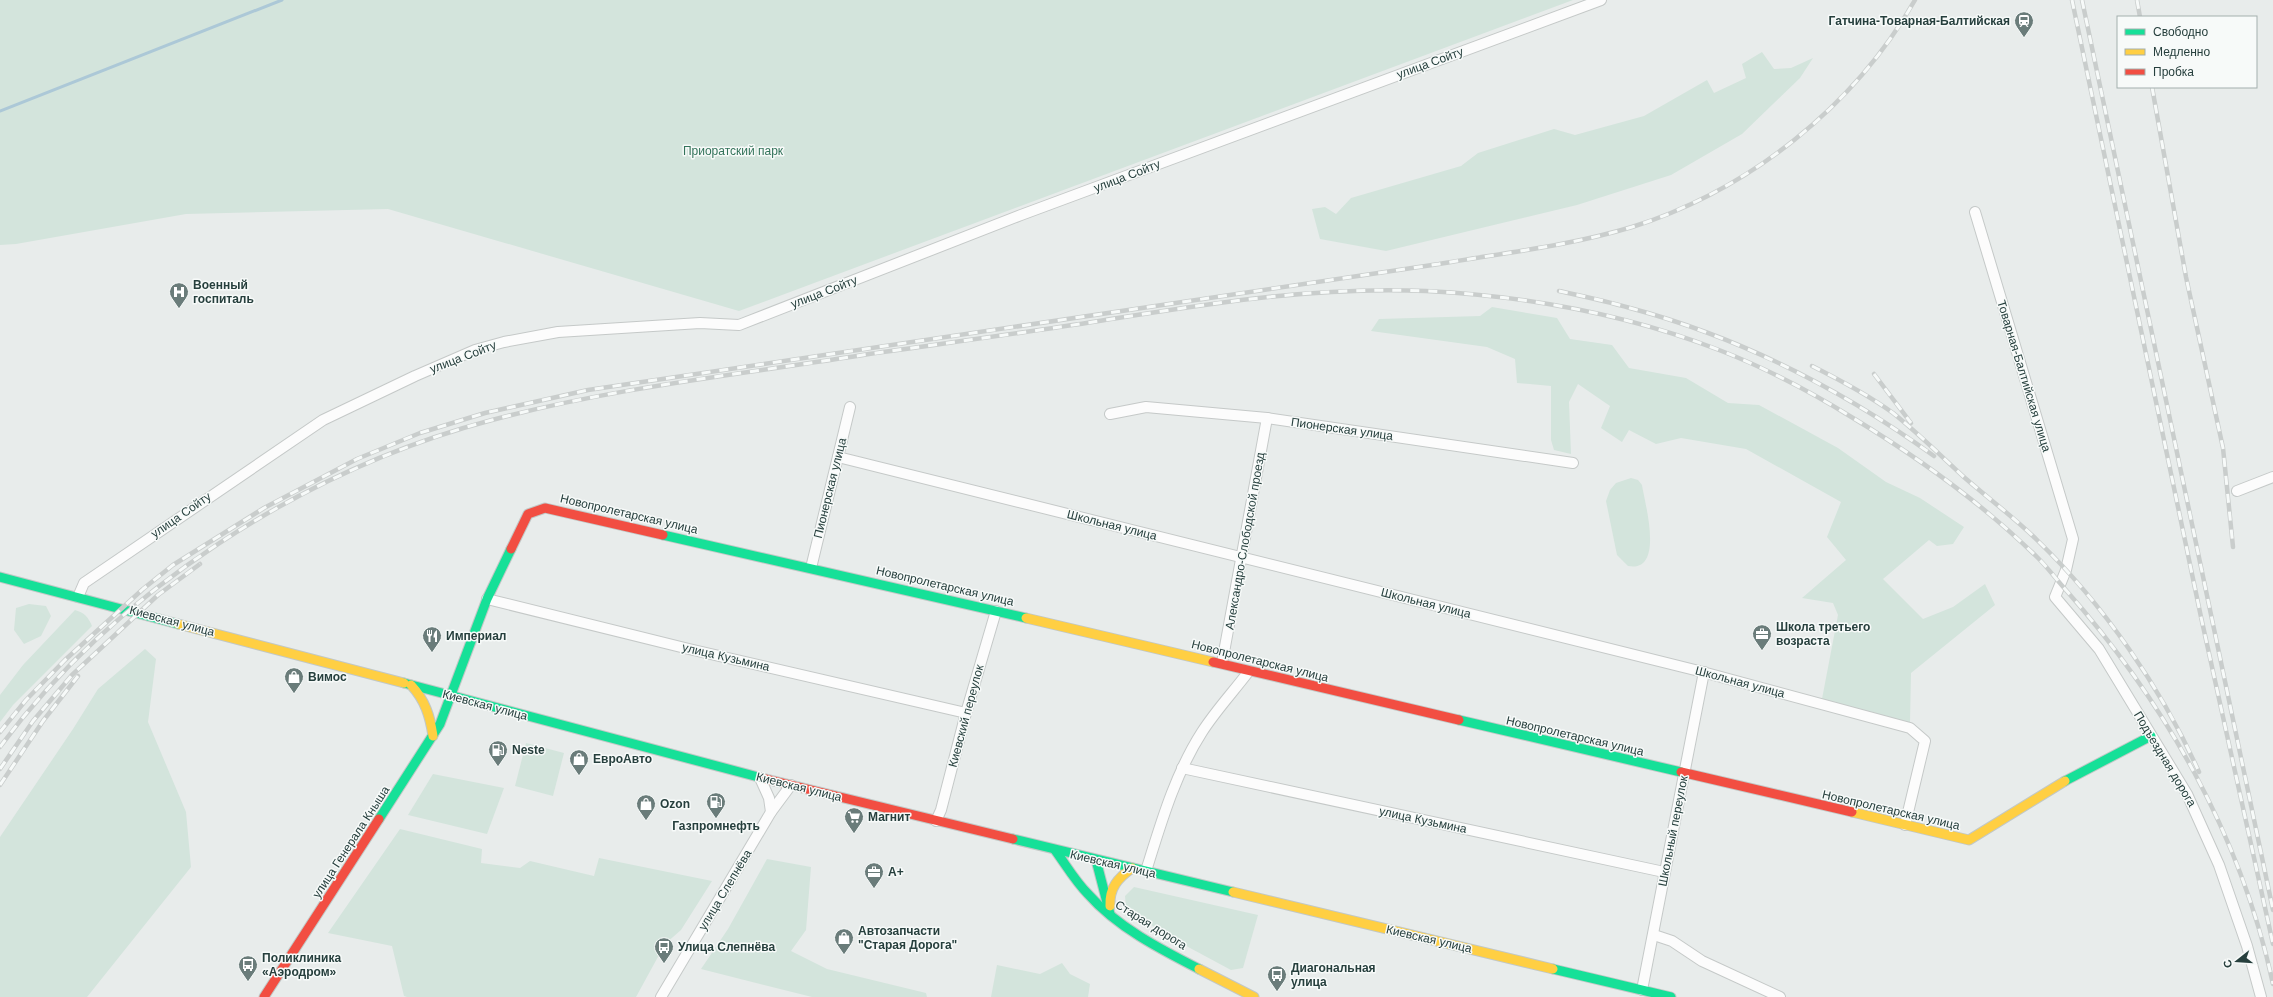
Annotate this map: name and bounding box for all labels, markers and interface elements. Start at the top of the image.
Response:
station icon: Гатчина-Товарная-Балтийская [2013,10,2035,38]
place label: Гатчина-Товарная-Балтийская [1829,14,2010,28]
legend [2117,16,2257,88]
text: Свободно [2153,25,2208,39]
street label: улица Сойту [1395,44,1465,82]
text: Медленно [2153,45,2210,59]
text: Пробка [2153,65,2194,79]
park label: Приоратский парк [683,144,784,158]
street label: улица Сойту [1092,157,1162,195]
street label: улица Сойту [789,273,859,311]
place label: Военный госпиталь [193,278,254,306]
hospital icon: Военный госпиталь [168,281,190,309]
street label: Товарная-Балтийская улица [1994,298,2054,454]
street label: улица Сойту [428,338,498,376]
street label: Пионерская улица [1290,415,1394,443]
street label: Пионерская улица [811,436,849,540]
street label: Александро-Слободской проезд [1222,451,1268,631]
street label: улица Сойту [148,489,214,541]
street label: Новопролетарская улица [559,491,699,537]
street label: Школьная улица [1066,507,1159,543]
street label: Новопролетарская улица [875,563,1015,609]
street label: Школьная улица [1380,585,1473,621]
street label: Киевская улица [128,603,216,639]
place label: Школа третьего возраста [1776,620,1870,648]
office icon: Школа третьего возраста [1751,623,1773,651]
restaurant icon: Империал [421,625,443,653]
place label: Империал [446,629,506,643]
street label: Новопролетарская улица [1190,637,1330,685]
street label: улица Кузьмина [681,640,771,674]
street label: Киевский переулок [946,662,987,769]
street label: Школьная улица [1694,663,1787,701]
shop icon: Вимос [283,666,305,694]
place label: Вимос [308,670,347,684]
street label: Киевская улица [441,687,529,723]
street label: Подъездная дорога [2131,709,2199,810]
street label: Новопролетарская улица [1505,713,1645,759]
fuel station icon: Neste [487,739,509,767]
place label: Neste [512,743,545,757]
shop icon: ЕвроАвто [568,748,590,776]
place label: ЕвроАвто [593,752,652,766]
street label: Киевская улица [755,770,844,804]
street label: Школьный переулок [1655,774,1691,888]
street label: улица Генерала Кныша [309,783,393,901]
street label: Новопролетарская улица [1821,787,1961,833]
fuel station icon: Газпромнефть [705,791,727,819]
shop icon: Ozon [635,793,657,821]
place label: Ozon [660,797,690,811]
street label: улица Кузьмина [1378,804,1468,836]
supermarket icon: Магнит [843,806,865,834]
place label: Магнит [868,810,910,824]
place label: Газпромнефть [672,819,760,833]
street label: улица Слепнёва [695,847,755,933]
street label: Киевская улица [1069,847,1158,881]
office icon: А+ [863,861,885,889]
place label: А+ [888,865,904,879]
street label: Старая дорога [1113,897,1190,953]
street label: Киевская улица [1385,922,1474,956]
place label: Автозапчасти "Старая Дорога" [858,924,957,952]
shop icon: Автозапчасти "Старая Дорога" [833,927,855,955]
bus stop icon: Улица Слепнёва [653,936,675,964]
place label: Улица Слепнёва [678,940,775,954]
north arrow [2217,941,2257,981]
place label: Поликлиника «Аэродром» [262,951,341,979]
bus stop icon: Поликлиника «Аэродром» [237,954,259,982]
text: С [2221,958,2234,969]
place label: Диагональная улица [1291,961,1376,989]
bus stop icon: Диагональная улица [1266,964,1288,992]

